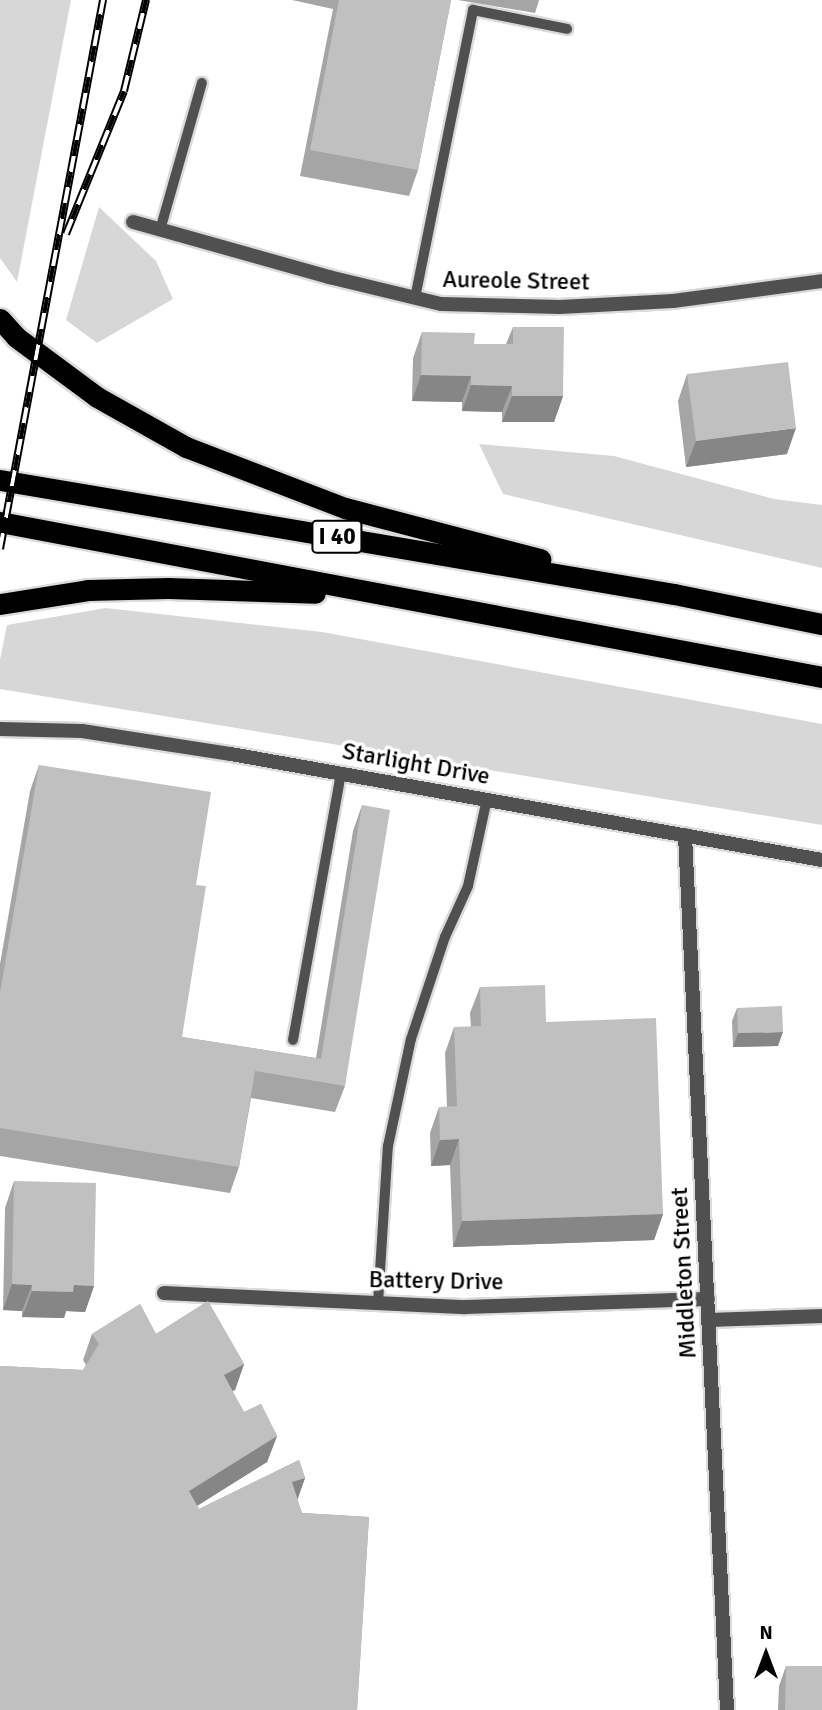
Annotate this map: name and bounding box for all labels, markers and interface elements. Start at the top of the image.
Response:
street label: Aureole Street [442,265,590,297]
road number: I 40 [311,517,363,556]
street label: Starlight Drive [340,737,492,791]
street label: Middleton Street [665,1187,703,1359]
street label: Battery Drive [368,1265,504,1297]
north arrow [731,1619,801,1689]
text: N [759,1621,773,1645]

